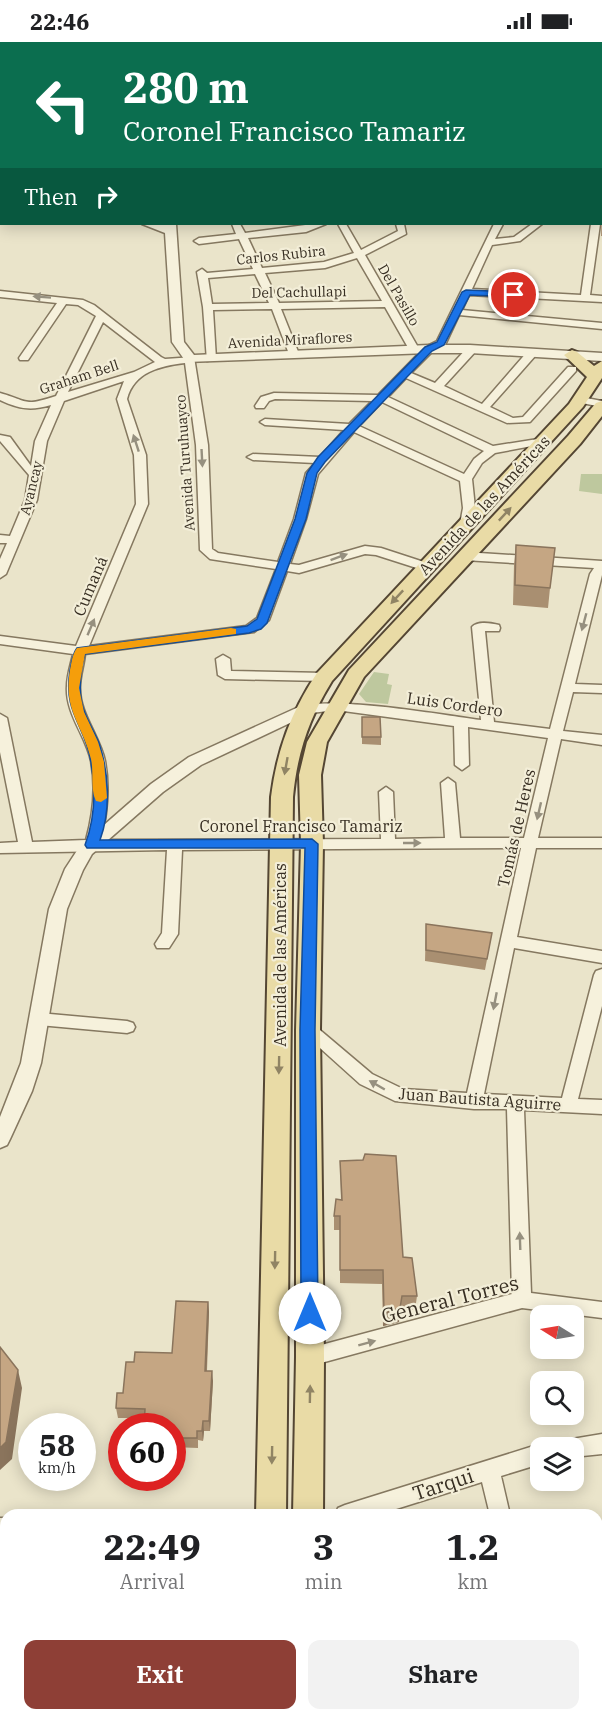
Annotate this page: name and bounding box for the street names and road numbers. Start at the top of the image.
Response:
street label: Carlos Rubira [236,241,327,269]
street label: Del Pasillo [374,261,424,329]
street label: Del Cachullapi [251,282,347,302]
street label: Avenida Miraflores [227,328,353,352]
street label: Graham Bell [37,356,121,398]
street label: Avenida Turuhuayco [171,394,199,532]
street label: Avenida de las Américas [414,431,554,579]
street label: Ayancay [16,458,47,517]
street label: Cumaná [68,553,112,619]
street label: Luis Cordero [406,687,504,721]
street label: Tomás de Heres [493,767,539,889]
street label: Coronel Francisco Tamariz [199,816,403,836]
street label: Avenida de las Américas [270,863,290,1047]
street label: Juan Bautista Aguirre [398,1083,562,1115]
street label: General Torres [378,1269,522,1329]
street label: Tarqui [409,1461,477,1507]

